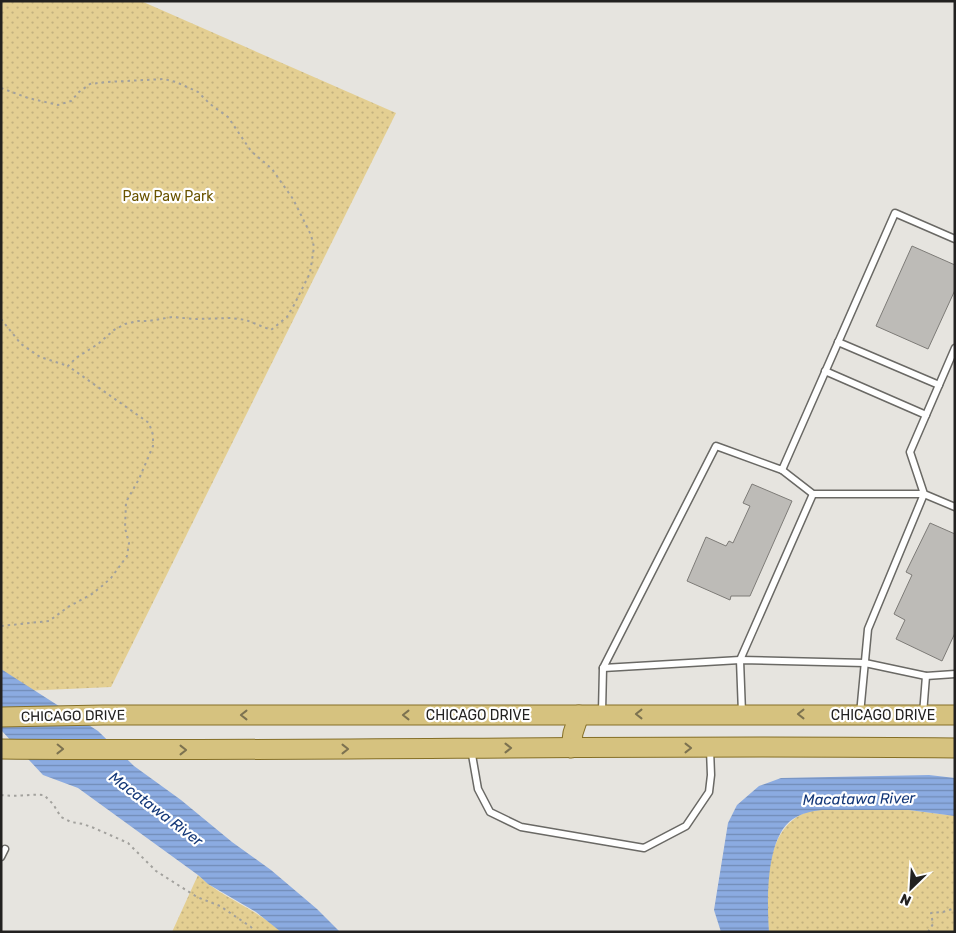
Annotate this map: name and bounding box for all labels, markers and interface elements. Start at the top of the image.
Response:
park label: Paw Paw Park [123,188,214,205]
street label: CHICAGO DRIVE [21,707,125,725]
street label: CHICAGO DRIVE [426,707,530,724]
street label: CHICAGO DRIVE [831,707,935,724]
one-way arrow [634,709,642,719]
one-way arrow [797,709,804,719]
one-way arrow [239,710,247,720]
one-way arrow [402,710,410,720]
one-way arrow [504,743,512,753]
one-way arrow [684,743,692,753]
one-way arrow [57,744,65,755]
one-way arrow [342,744,349,754]
one-way arrow [179,745,187,755]
water label: Macatawa River [106,768,207,851]
water label: Macatawa River [803,789,917,809]
north arrow [886,863,936,913]
text: N [898,889,914,909]

